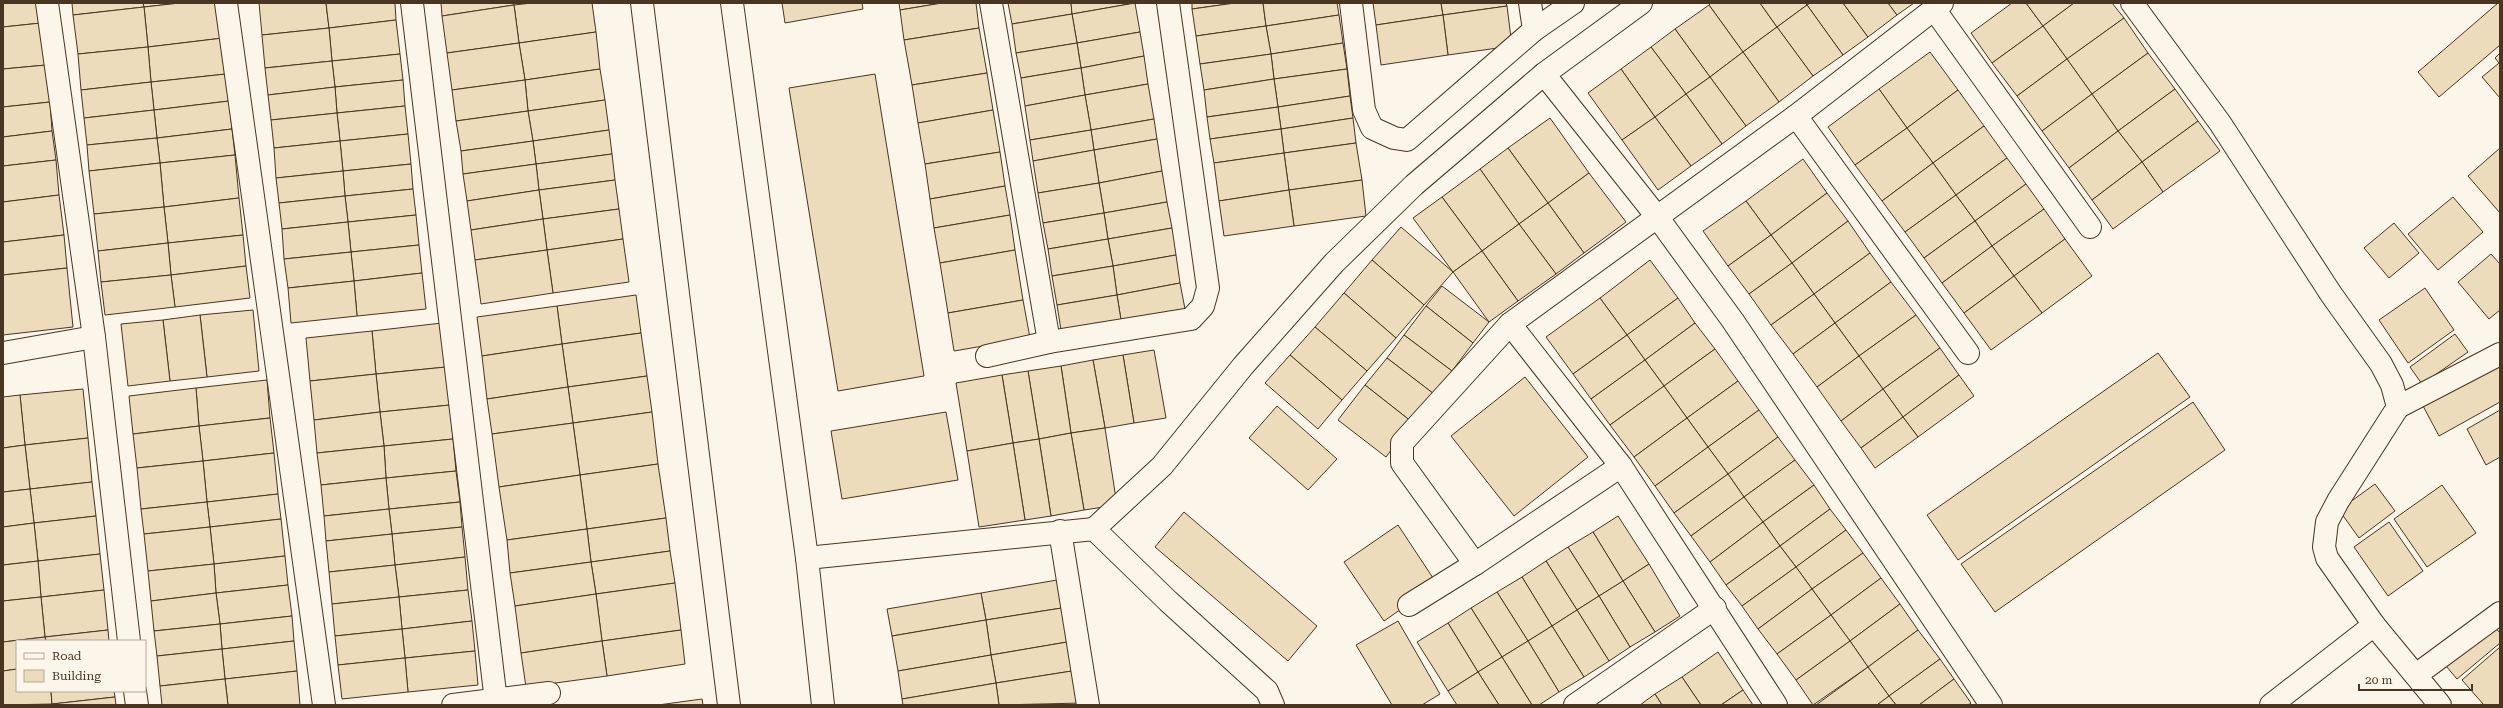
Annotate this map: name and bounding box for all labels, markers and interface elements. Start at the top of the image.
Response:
legend [16,640,146,692]
text: Road [52,649,82,663]
scale bar [2359,666,2472,692]
text: Building [52,669,101,683]
text: 20 m [2365,673,2392,687]

